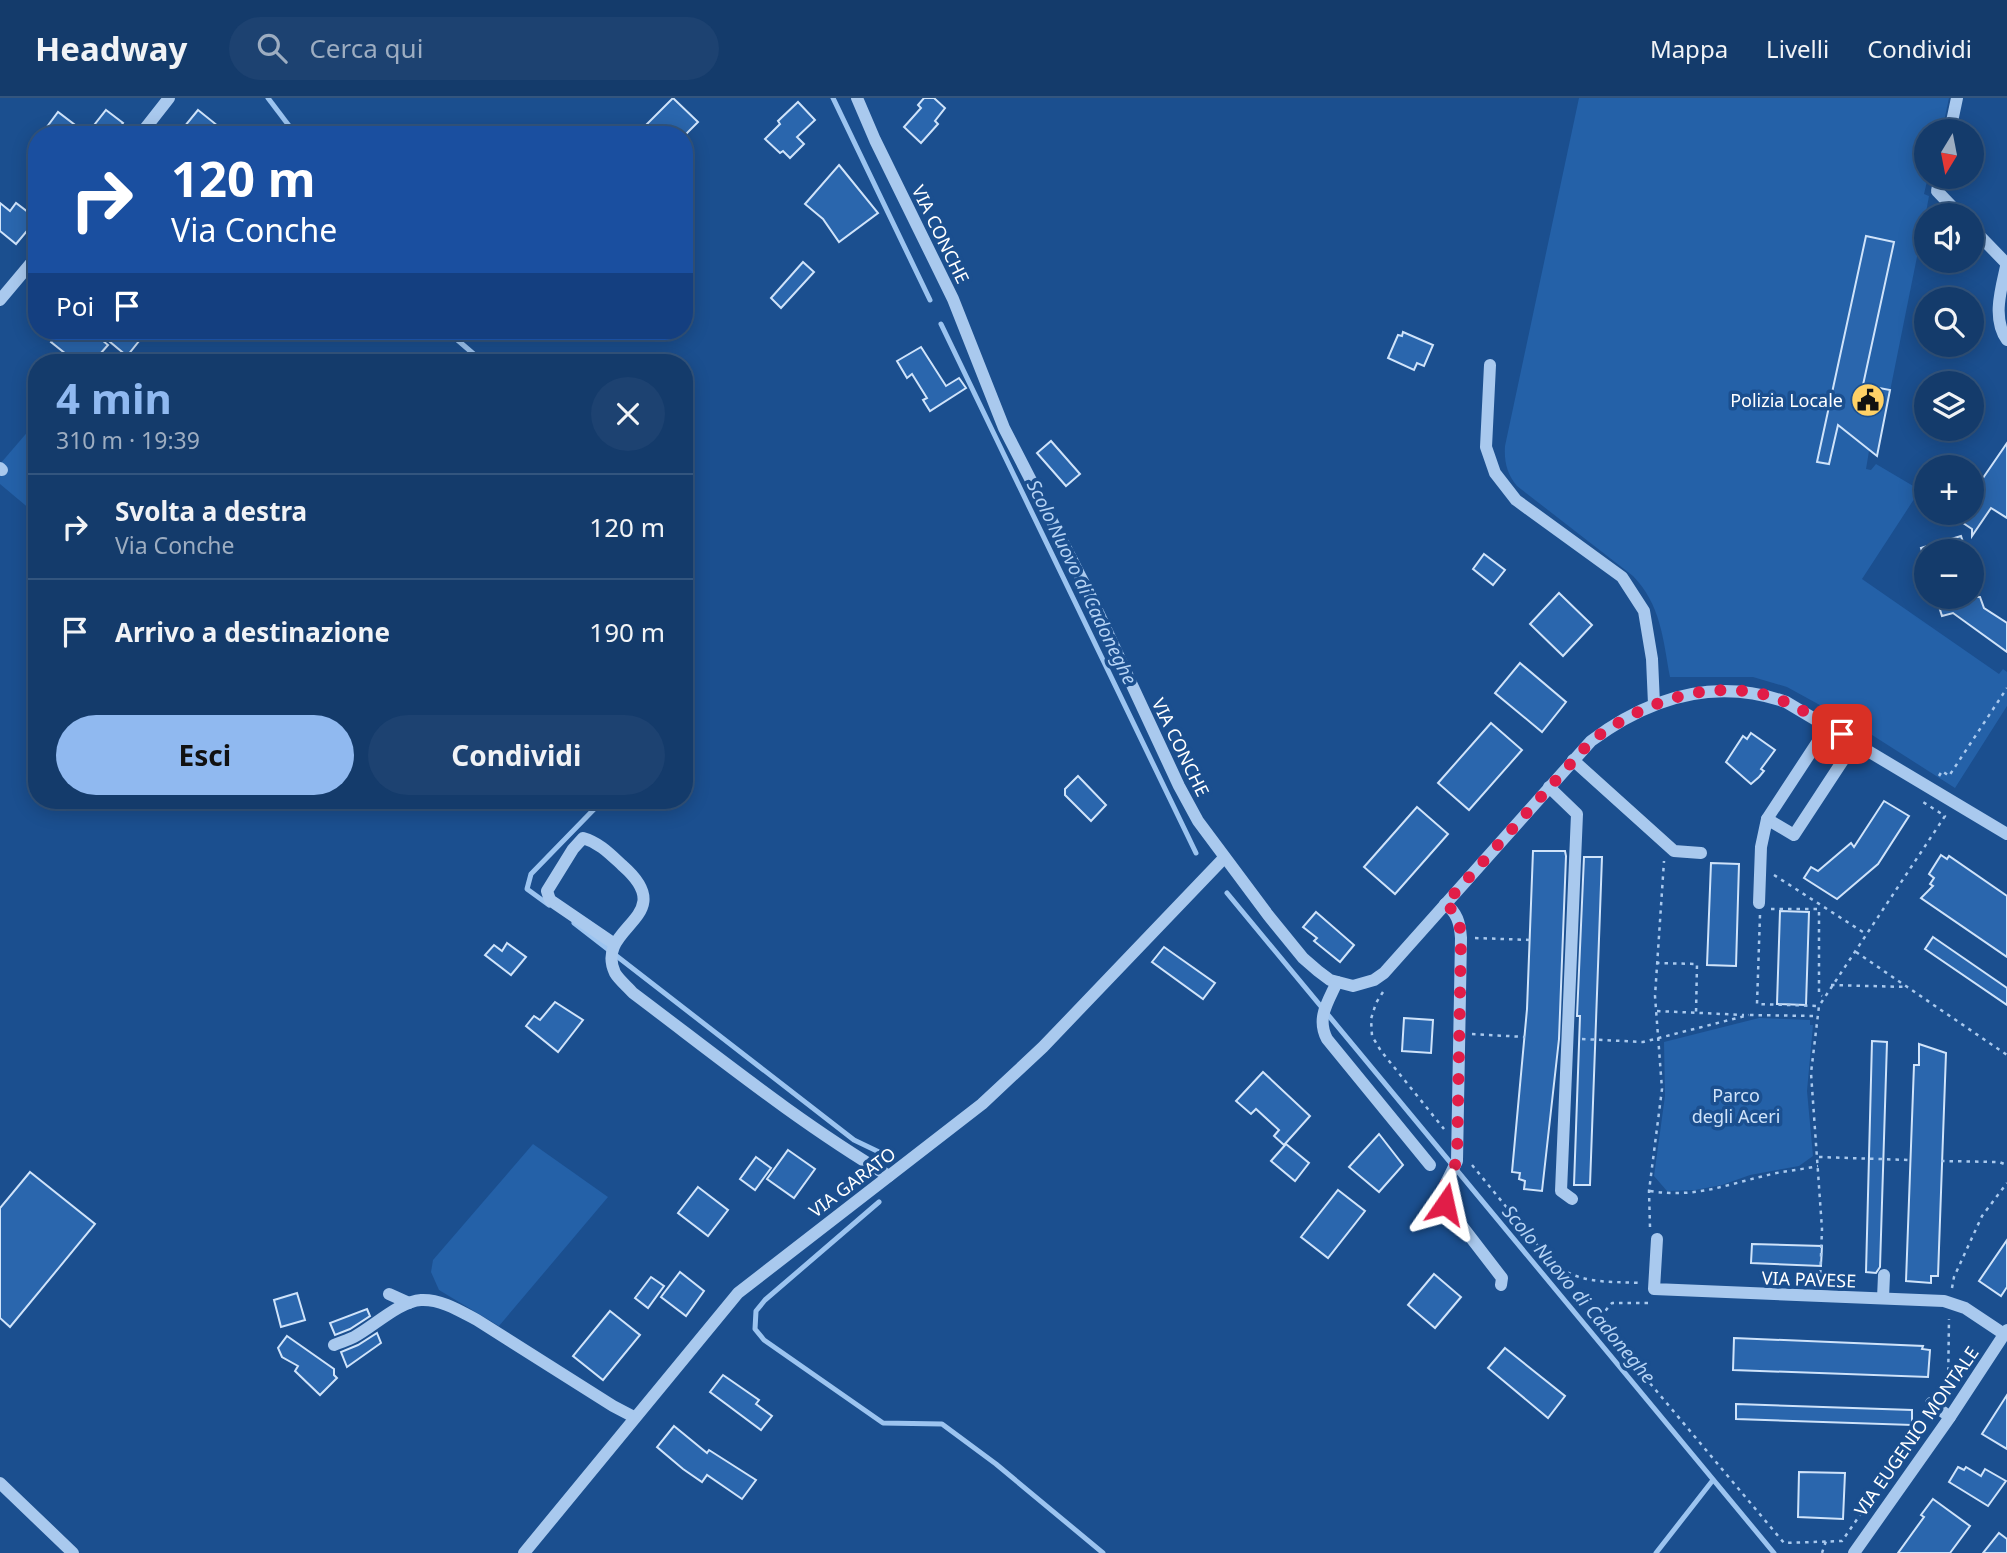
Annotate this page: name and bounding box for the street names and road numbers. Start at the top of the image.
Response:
street label: VIA CONCHE [907,181,975,287]
street label: VIA CONCHE [1147,694,1215,800]
street label: VIA GARATO [804,1141,900,1223]
street label: VIA PAVESE [1761,1265,1857,1293]
street label: VIA EUGENIO MONTALE [1848,1342,1984,1520]

